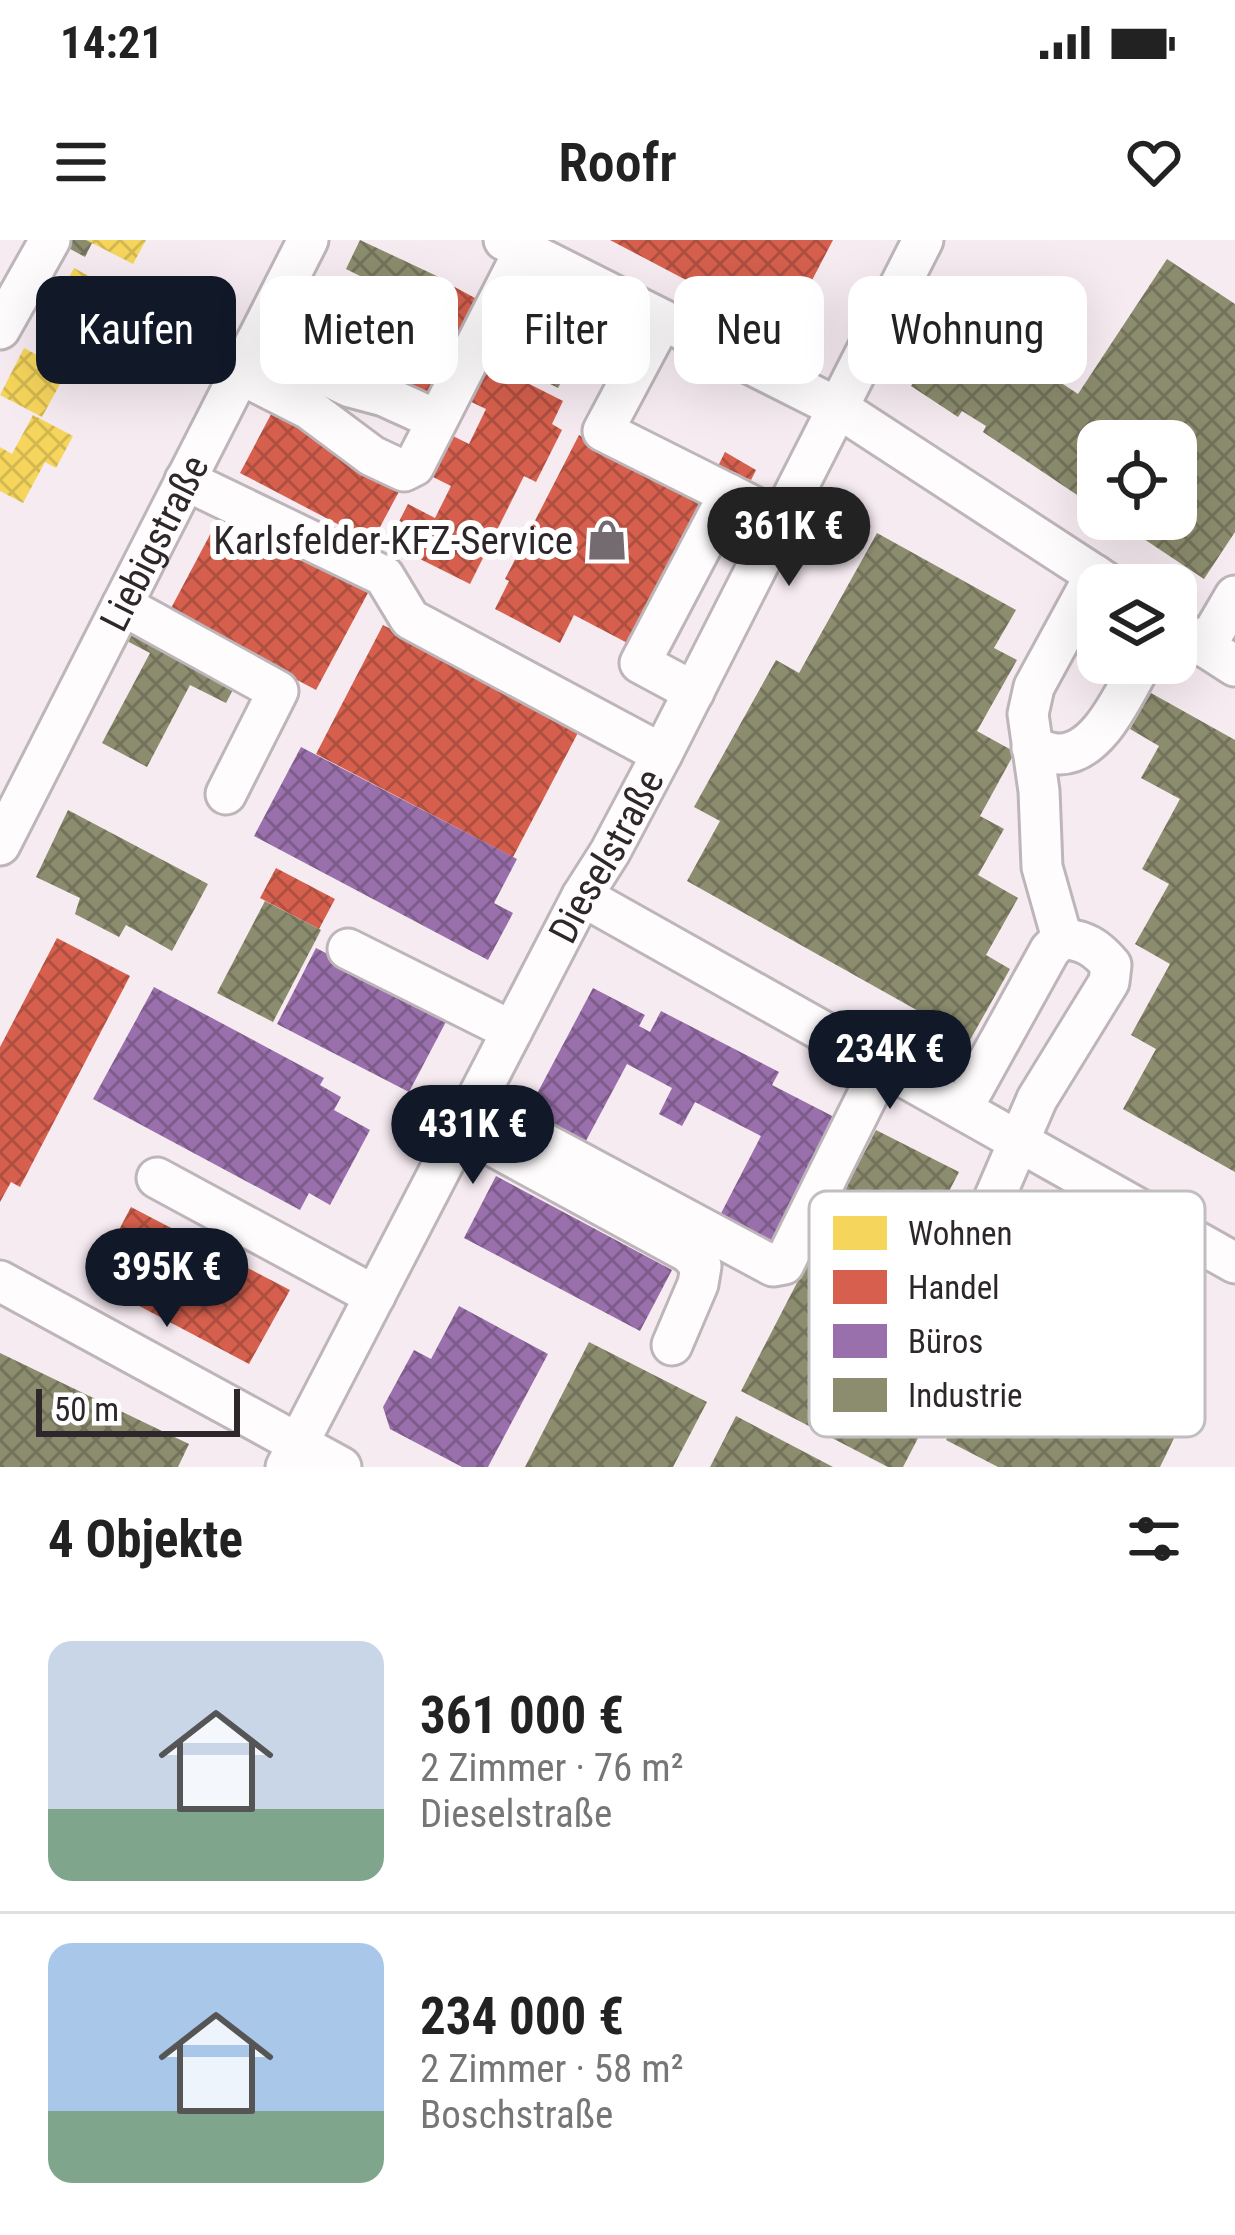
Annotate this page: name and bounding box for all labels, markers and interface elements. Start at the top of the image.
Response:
text: 14:21 [60,16,163,69]
icon: menu [48,129,114,195]
icon: heart [1121,129,1187,195]
text: Roofr [558,131,677,194]
chip: Kaufen [36,276,236,384]
chip: Mieten [260,276,458,384]
chip: Filter [482,276,650,384]
chip: Neu [674,276,824,384]
chip: Wohnung [848,276,1087,384]
map controls [1077,420,1197,684]
button: locate [1077,420,1197,540]
street label: Liebigstraße [91,448,219,639]
pin: 361K € [691,487,887,589]
text: 361K € [734,503,844,549]
shop icon: Karlsfelder-KFZ-Service [584,517,630,563]
place label: Karlsfelder-KFZ-Service [213,518,573,564]
button: layers [1077,564,1197,684]
street label: Dieselstraße [540,761,674,951]
pin: 234K € [792,1010,988,1112]
text: 234K € [835,1026,945,1072]
pin: 431K € [375,1085,571,1187]
text: 431K € [418,1101,528,1147]
legend [809,1191,1205,1437]
text: Wohnen [908,1214,1013,1253]
pin: 395K € [69,1228,265,1330]
text: 395K € [112,1244,222,1290]
text: Handel [908,1268,1000,1307]
text: Büros [908,1322,983,1361]
text: Industrie [908,1376,1022,1415]
scale bar [36,1383,240,1436]
text: 50 m [54,1390,119,1429]
icon: filters [1121,1506,1187,1572]
text: 4 Objekte [48,1510,243,1569]
text: 361 000 € [420,1686,624,1745]
icon: home [144,1689,288,1833]
text: 2 Zimmer · 76 m² [420,1745,684,1791]
text: Dieselstraße [420,1791,612,1837]
text: 234 000 € [420,1987,624,2046]
icon: home [144,1991,288,2135]
text: 2 Zimmer · 58 m² [420,2046,684,2092]
text: Boschstraße [420,2092,613,2138]

